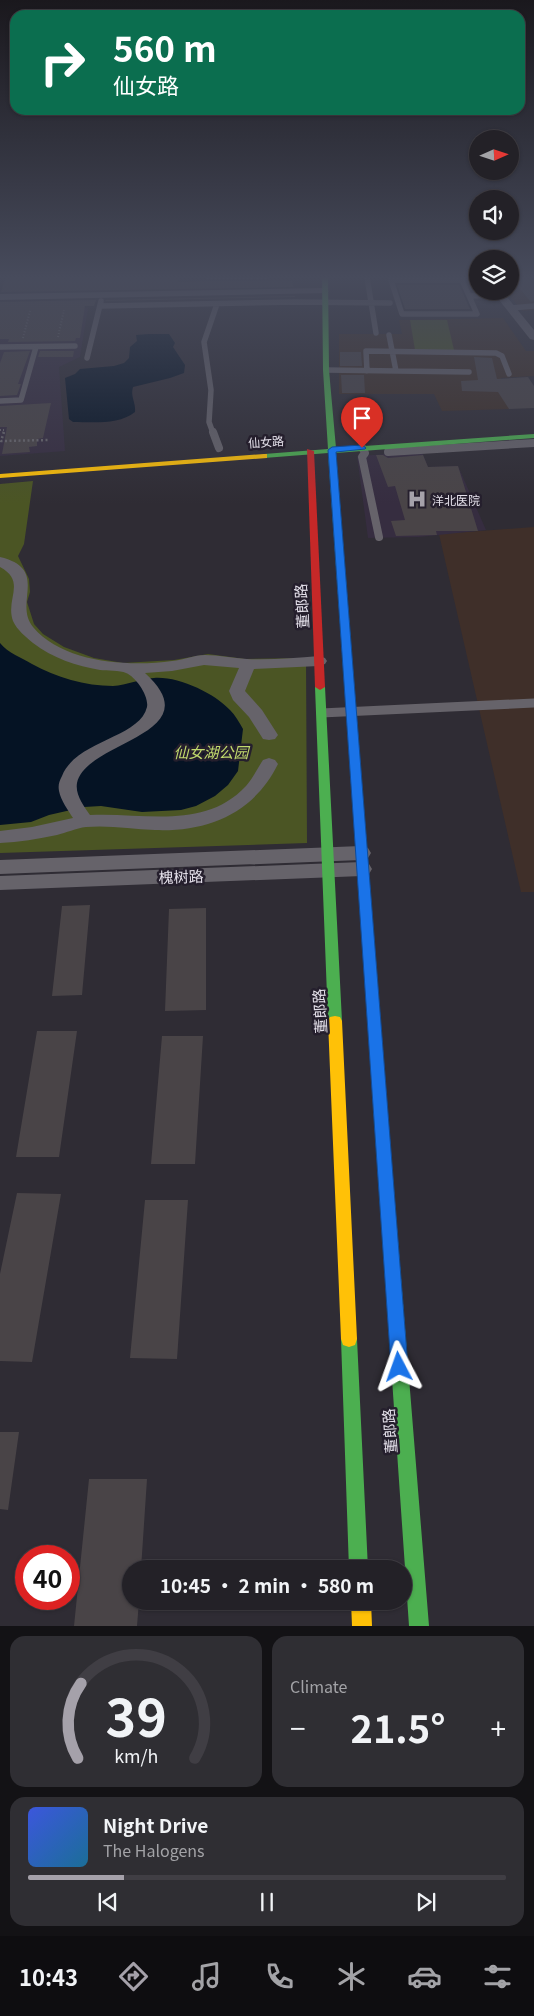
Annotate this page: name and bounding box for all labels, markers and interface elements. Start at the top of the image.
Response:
text: 560 m [113,21,217,72]
icon: right [30,30,95,95]
text: 仙女路 [113,68,179,100]
north arrow [469,130,519,180]
map controls [469,130,519,300]
button: sound [469,190,519,240]
button: layers [469,250,519,300]
pin [341,397,383,448]
icon: arrive [348,404,376,432]
street label: 仙女路 [247,431,285,451]
hospital icon: 洋北医院 [406,488,428,510]
place label: 洋北医院 [432,491,480,508]
street label: 董郎路 [289,583,313,629]
park label: 仙女湖公园 [173,741,250,762]
street label: 槐树路 [158,865,204,887]
street label: 董郎路 [307,988,331,1034]
position arrow [372,1340,424,1392]
street label: 董郎路 [377,1408,401,1454]
speed limit sign: 40 [15,1545,80,1610]
text: 10:45 · 2 min · 580 m [160,1571,374,1598]
text: Climate [290,1674,347,1698]
text: 39 [105,1677,167,1752]
text: 21.5° [351,1699,445,1754]
text: − [290,1707,306,1747]
text: + [490,1707,506,1747]
text: km/h [114,1742,158,1768]
text: Night Drive [103,1811,208,1838]
text: The Halogens [103,1838,205,1862]
icon: previous [94,1888,122,1916]
icon: pause [253,1888,281,1916]
icon: next [412,1888,440,1916]
icon: directions [116,1959,151,1994]
icon: music [189,1959,224,1994]
icon: phone [262,1959,297,1994]
icon: climate [334,1959,369,1994]
icon: car [407,1959,442,1994]
icon: filters [480,1959,515,1994]
text: 10:43 [19,1960,78,1992]

